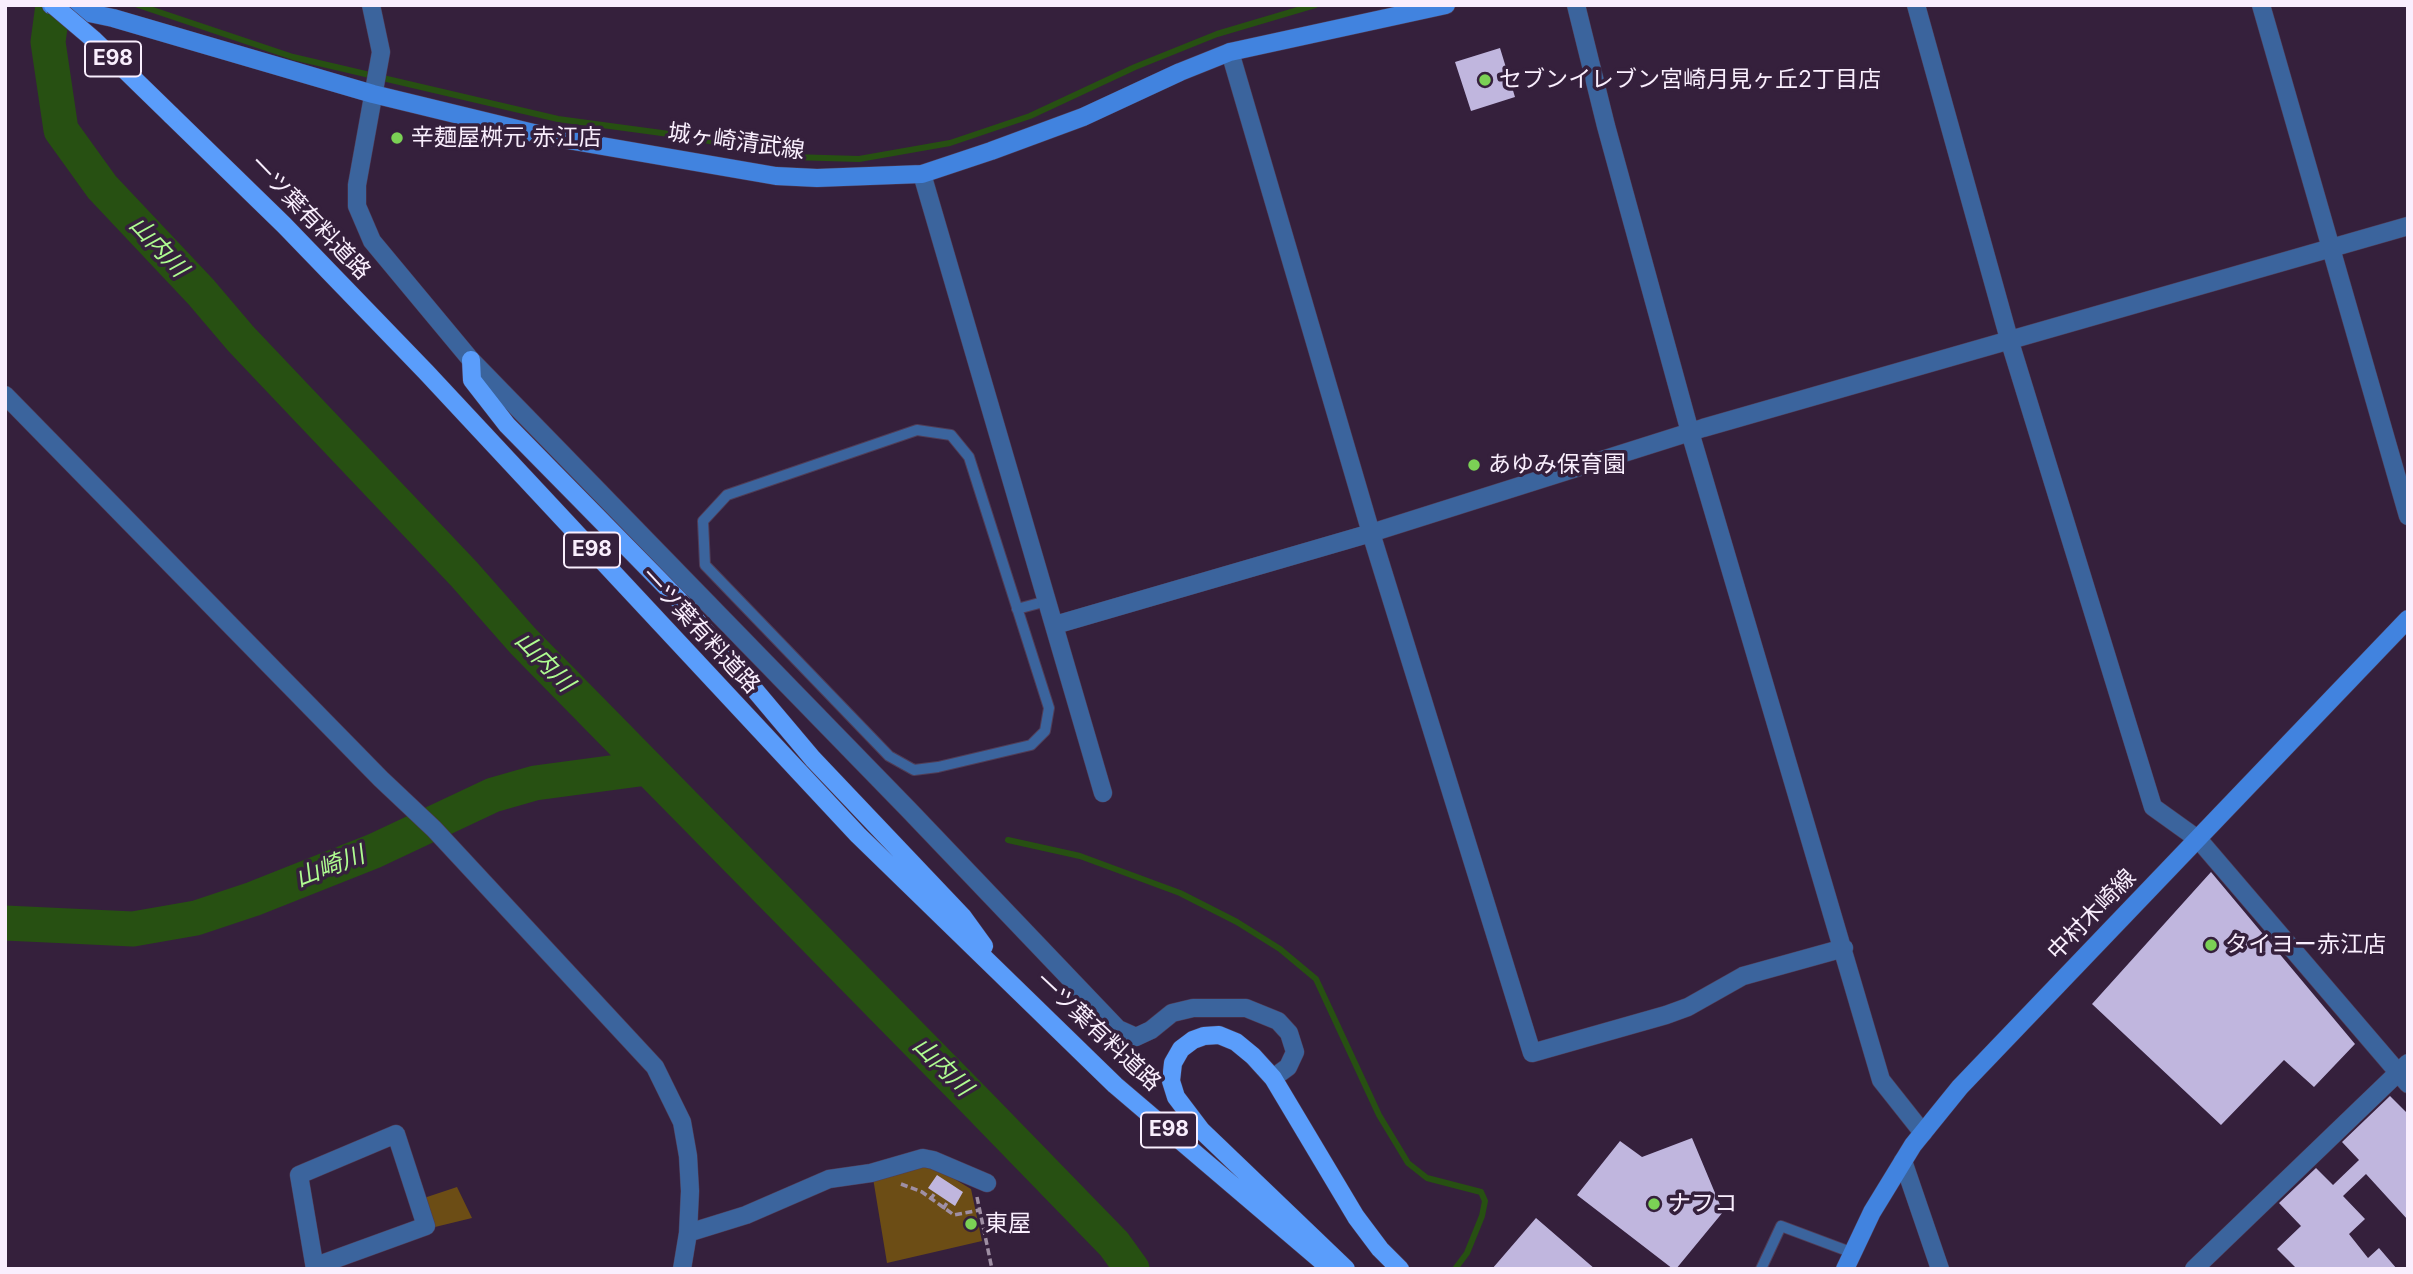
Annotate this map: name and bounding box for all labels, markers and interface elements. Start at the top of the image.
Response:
road number: E98 [85,42,141,76]
place label: セブンイレブン宮崎月見ヶ丘2丁目店 [1499,66,1881,94]
marker: セブンイレブン宮崎月見ヶ丘2丁目店 [1477,72,1493,88]
street label: 城ヶ崎清武線 [666,119,806,165]
place label: 辛麺屋桝元 赤江店 [411,124,601,152]
marker: 辛麺屋桝元 赤江店 [389,130,405,146]
street label: 一ツ葉有料道路 [244,151,376,285]
water label: 山内川 [123,211,193,283]
place label: あゆみ保育園 [1488,451,1626,479]
marker: あゆみ保育園 [1466,457,1482,473]
road number: E98 [564,532,620,568]
street label: 一ツ葉有料道路 [635,563,765,699]
water label: 山内川 [509,626,579,698]
water label: 山崎川 [291,841,369,893]
street label: 中村木崎線 [2042,864,2142,966]
place label: タイヨー赤江店 [2225,931,2386,959]
marker: タイヨー赤江店 [2203,937,2219,953]
street label: 一ツ葉有料道路 [1030,967,1166,1097]
water label: 山内川 [906,1031,978,1103]
road number: E98 [1141,1112,1197,1148]
place label: ナフコ [1668,1190,1737,1218]
marker: ナフコ [1646,1196,1662,1212]
place label: 東屋 [985,1210,1031,1238]
marker: 東屋 [963,1216,979,1232]

